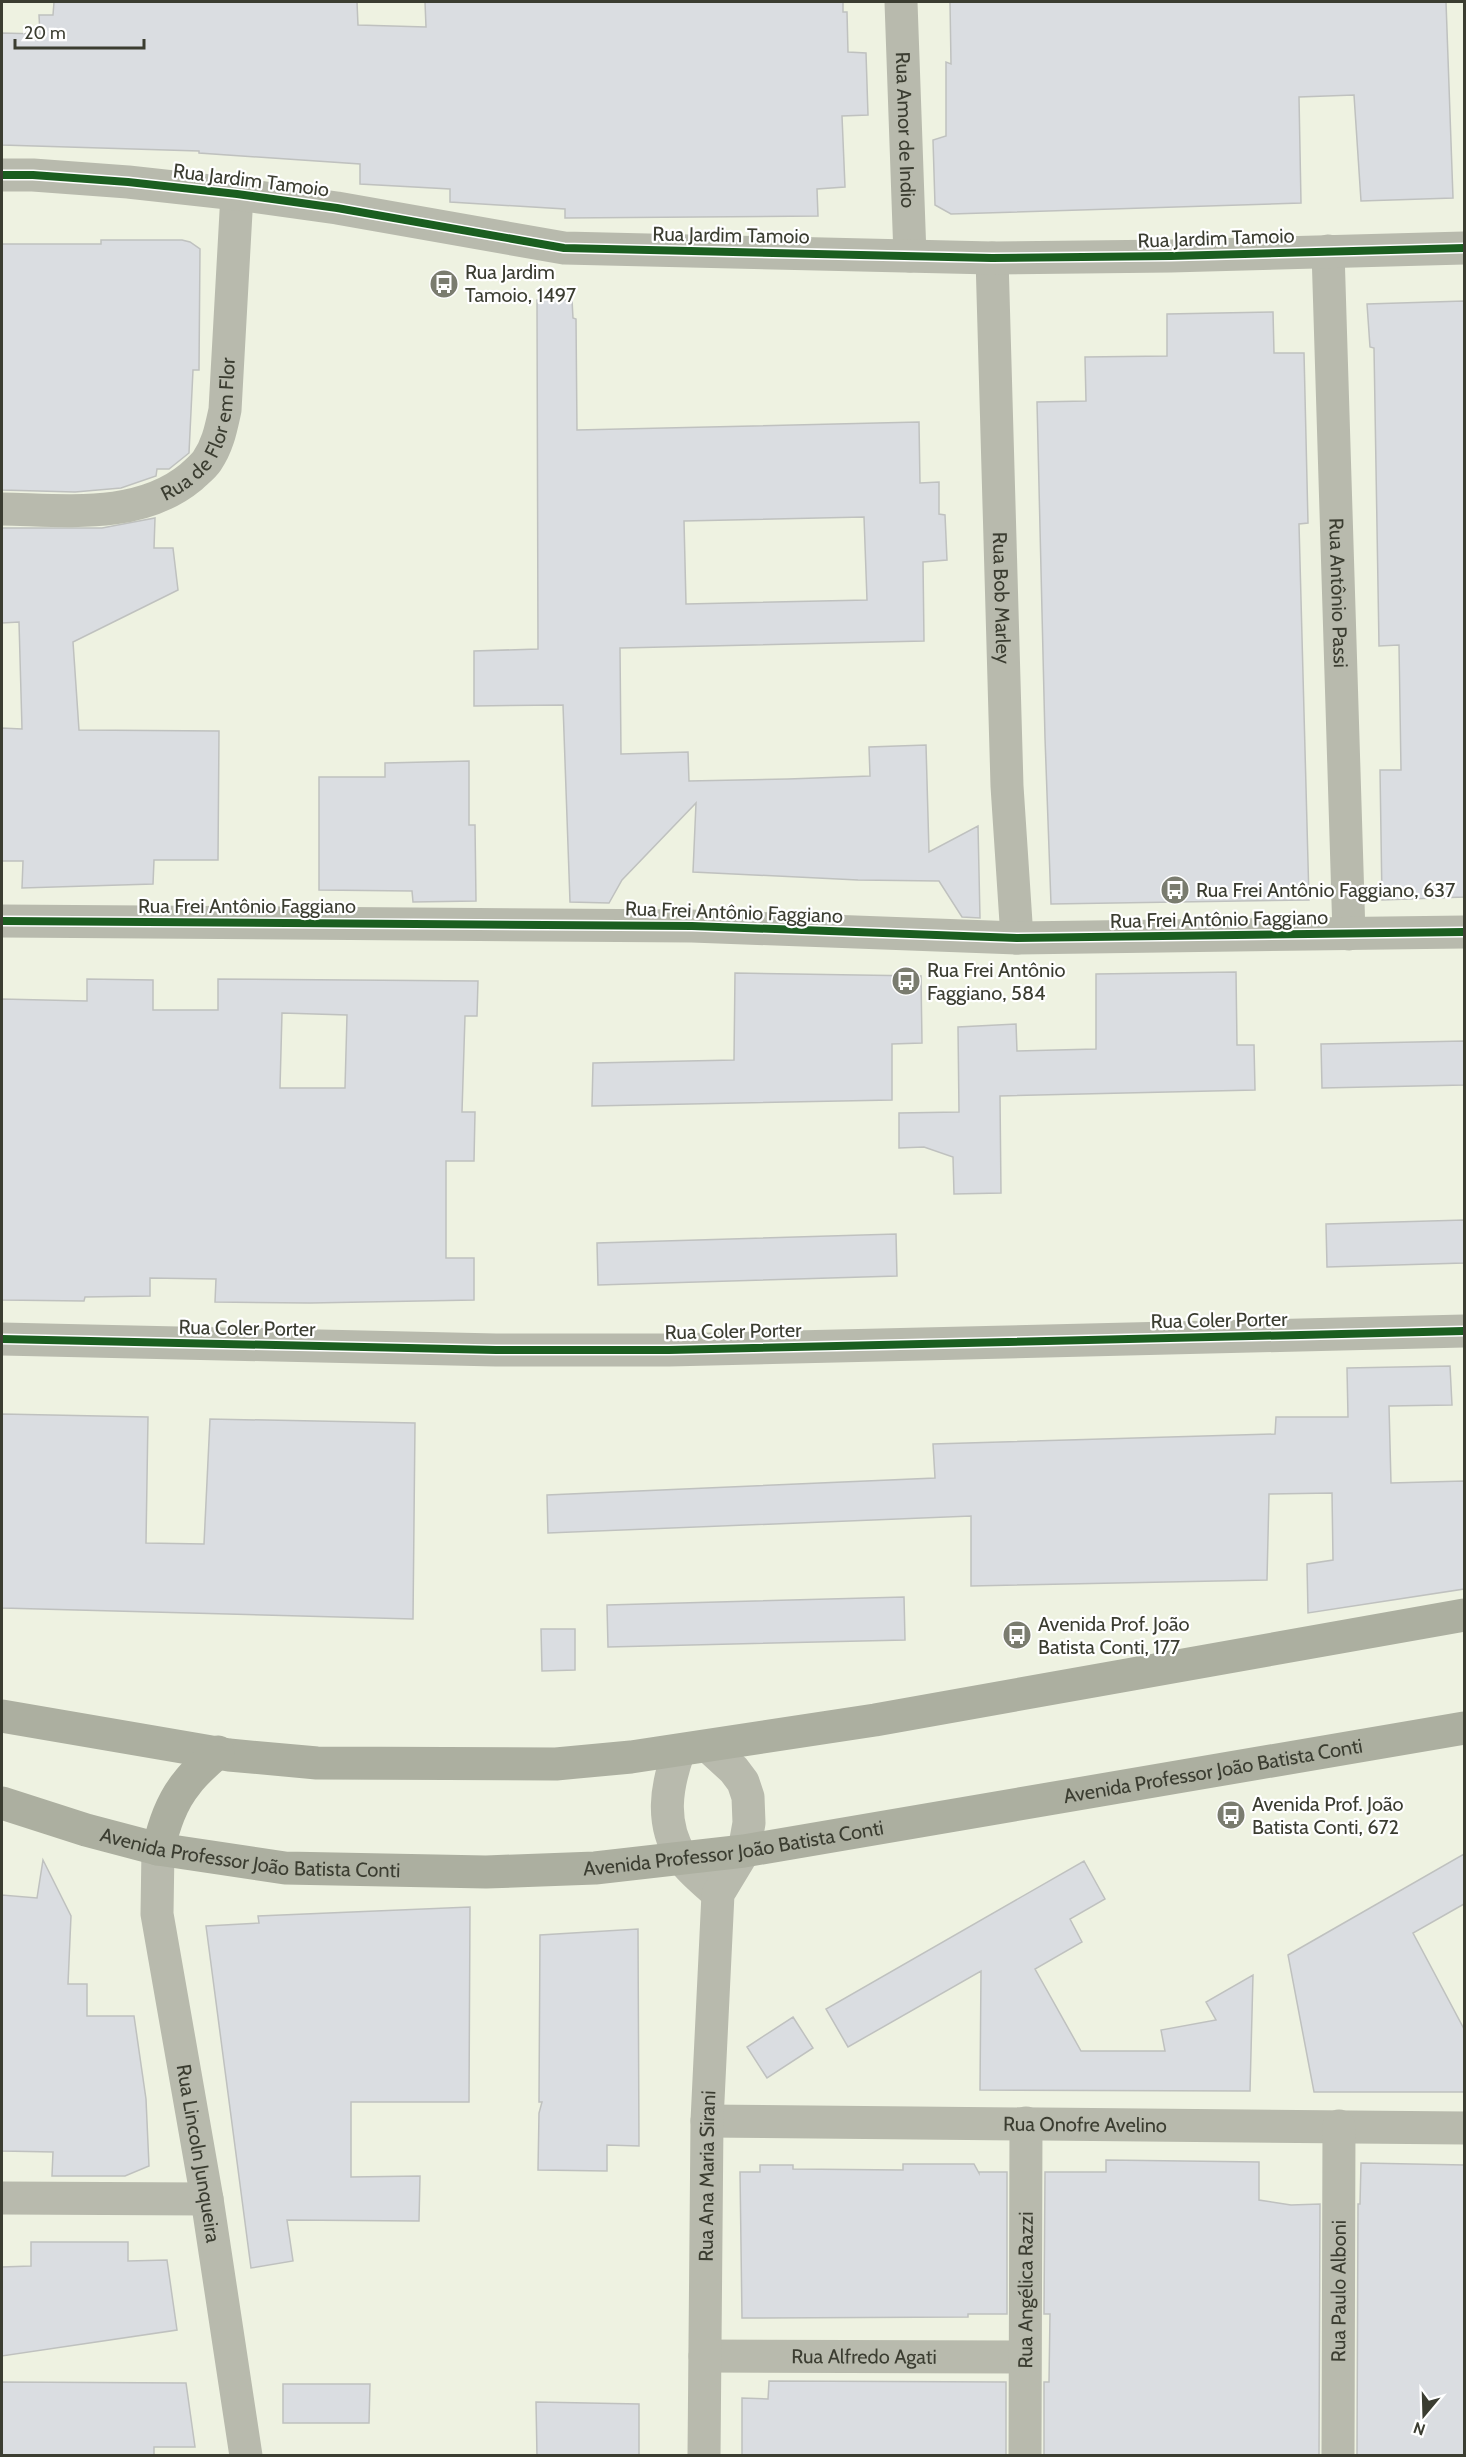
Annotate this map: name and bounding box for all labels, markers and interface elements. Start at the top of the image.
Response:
scale bar [15,12,144,50]
text: 20 m [24,22,66,44]
street label: Rua Amor de Indio [891,51,920,209]
street label: Rua Jardim Tamoio [172,159,330,201]
street label: Rua Jardim Tamoio [652,222,810,248]
street label: Rua Jardim Tamoio [1137,223,1295,253]
place label: Rua Jardim Tamoio, 1497 [465,260,576,307]
bus stop icon: Rua Jardim Tamoio, 1497 [428,268,460,300]
street label: Rua de Flor em Flor [157,356,240,506]
street label: Rua Antônio Passi [1324,518,1353,668]
street label: Rua Bob Marley [988,532,1016,664]
bus stop icon: Rua Frei Antônio Faggiano, 637 [1159,874,1191,906]
place label: Rua Frei Antônio Faggiano, 637 [1196,878,1455,902]
street label: Rua Frei Antônio Faggiano [138,894,356,918]
street label: Rua Frei Antônio Faggiano [625,896,843,928]
street label: Rua Frei Antônio Faggiano [1110,905,1328,933]
place label: Rua Frei Antônio Faggiano, 584 [927,958,1065,1005]
bus stop icon: Rua Frei Antônio Faggiano, 584 [890,965,922,997]
street label: Rua Coler Porter [1150,1307,1288,1333]
street label: Rua Coler Porter [178,1315,316,1341]
street label: Rua Coler Porter [664,1318,802,1344]
place label: Avenida Prof. João Batista Conti, 177 [1038,1612,1190,1659]
bus stop icon: Avenida Prof. João Batista Conti, 177 [1001,1619,1033,1651]
street label: Avenida Professor João Batista Conti [1062,1734,1364,1808]
place label: Avenida Prof. João Batista Conti, 672 [1252,1792,1404,1839]
bus stop icon: Avenida Prof. João Batista Conti, 672 [1215,1799,1247,1831]
street label: Avenida Professor João Batista Conti [583,1815,885,1880]
street label: Avenida Professor João Batista Conti [98,1822,401,1882]
street label: Rua Lincoln Junqueira [172,2062,226,2245]
street label: Rua Ana Maria Sirani [694,2090,720,2262]
street label: Rua Onofre Avelino [1003,2112,1167,2137]
street label: Rua Angélica Razzi [1013,2211,1038,2369]
street label: Rua Paulo Alboni [1326,2220,1351,2362]
street label: Rua Alfredo Agati [791,2344,937,2369]
north arrow [1394,2385,1454,2445]
text: N [1411,2418,1428,2440]

